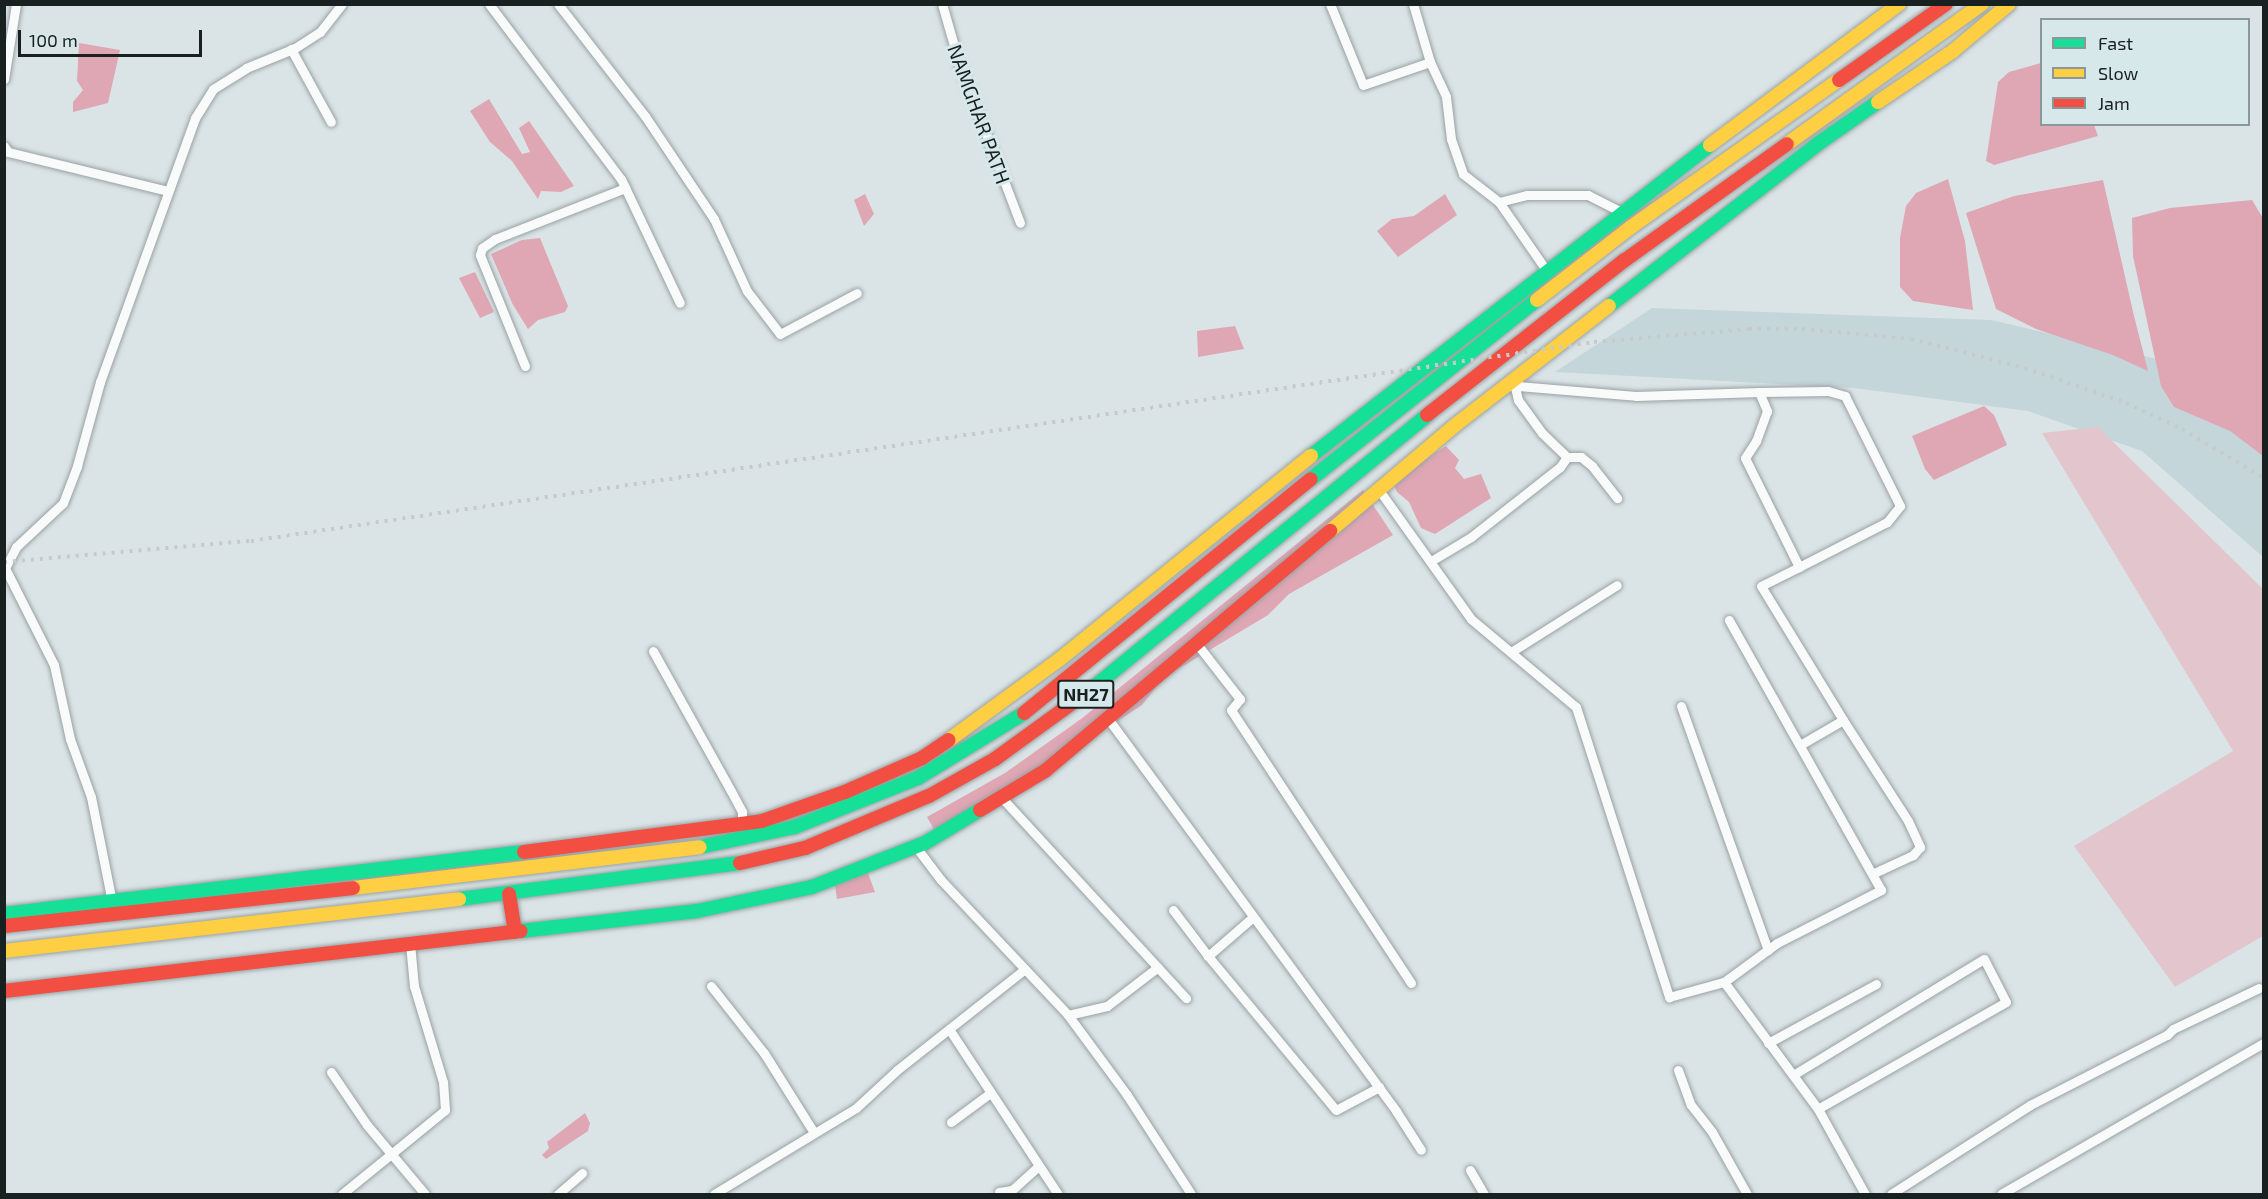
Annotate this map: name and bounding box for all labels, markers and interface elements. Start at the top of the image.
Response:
scale bar [21,18,206,56]
legend [2040,18,2250,126]
text: 100 m [29,29,78,51]
text: Fast [2098,32,2133,54]
street label: NAMGHAR PATH [943,41,1015,187]
text: Slow [2098,62,2138,84]
text: Jam [2098,92,2130,114]
road number: NH27 [1056,679,1116,709]

